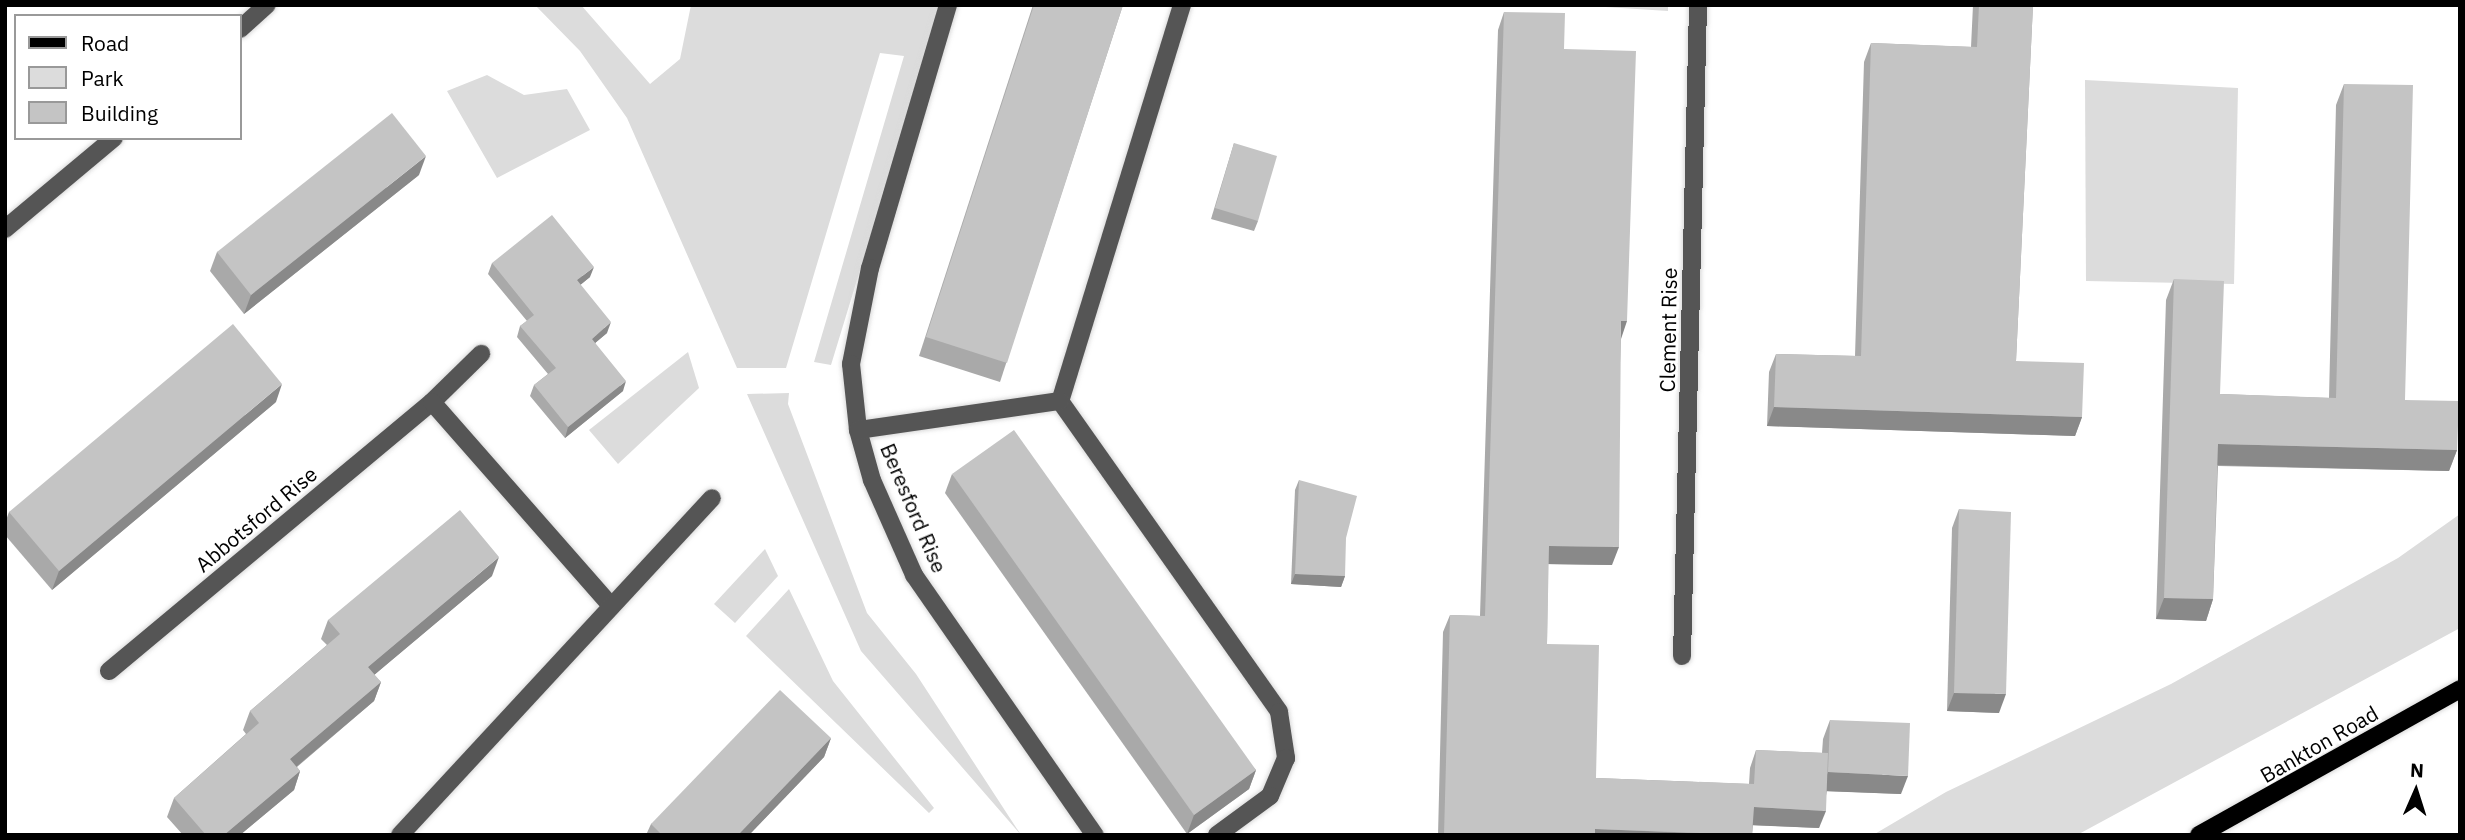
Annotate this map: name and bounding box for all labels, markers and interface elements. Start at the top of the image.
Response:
legend [14,14,242,140]
text: Road [81,29,129,57]
text: Park [81,64,124,92]
text: Building [81,99,158,127]
street label: Clement Rise [1654,267,1682,393]
street label: Beresford Rise [875,439,953,577]
street label: Abbotsford Rise [190,461,322,577]
street label: Bankton Road [2256,700,2382,788]
north arrow [2381,756,2451,826]
text: N [2410,758,2425,782]

